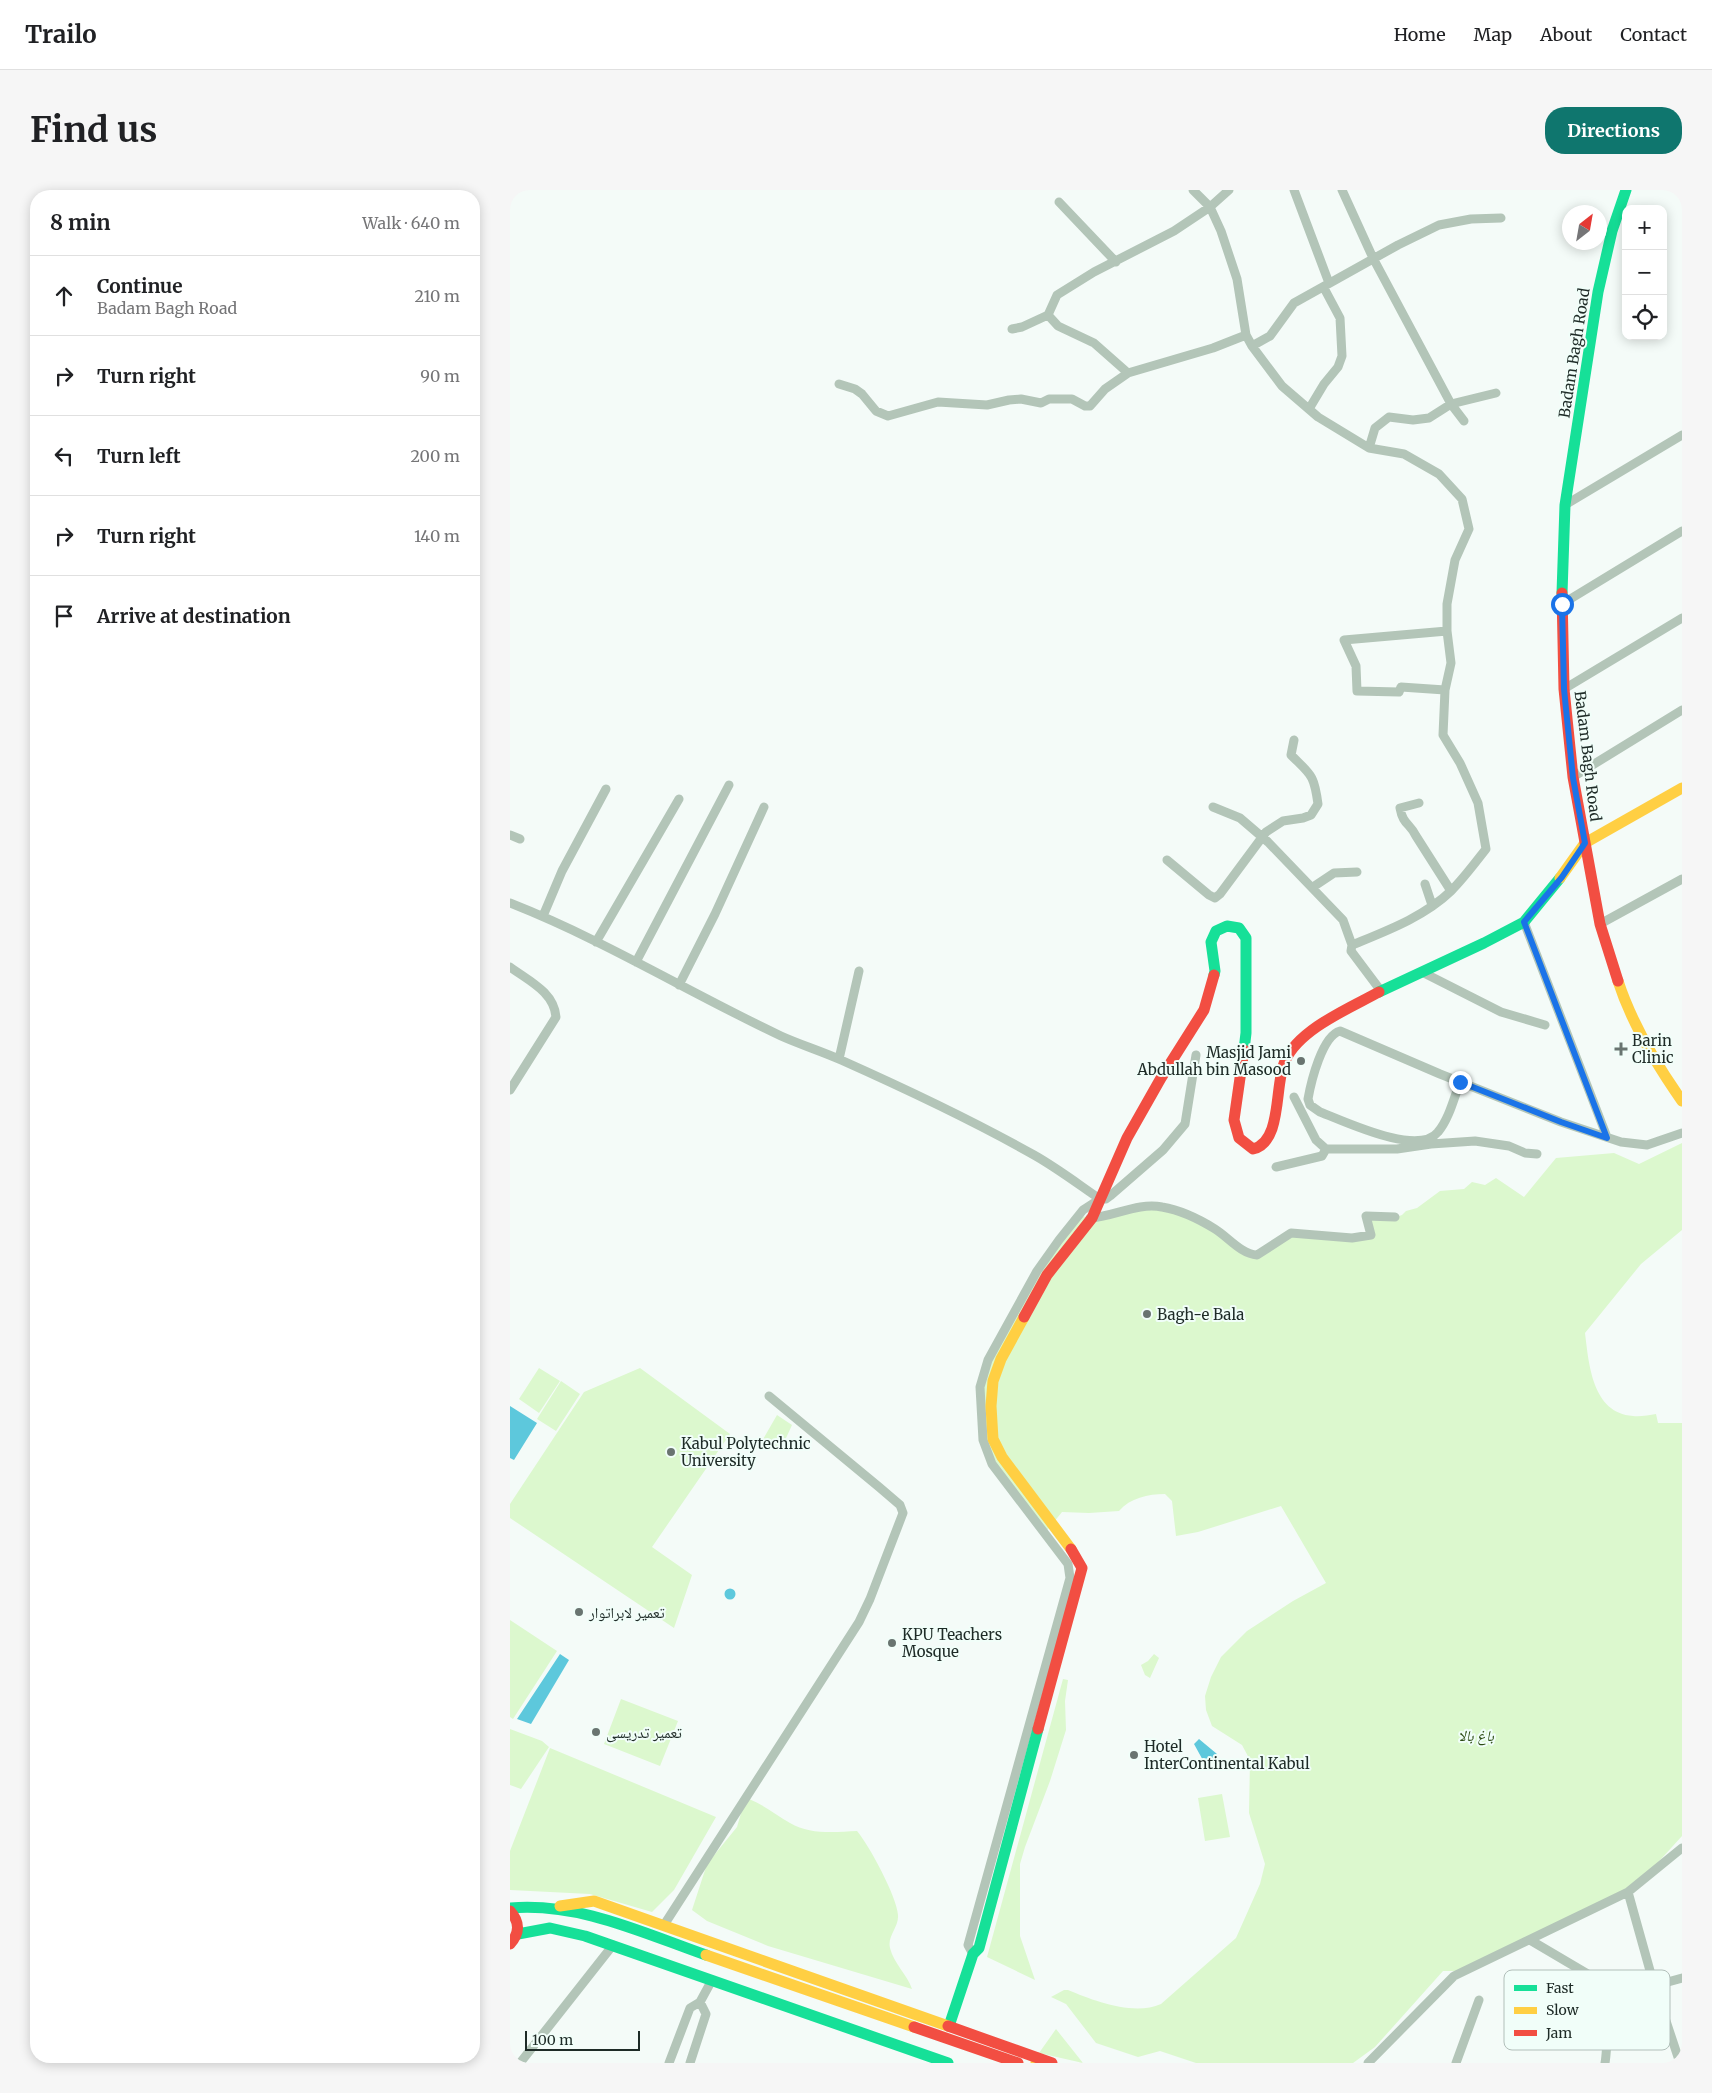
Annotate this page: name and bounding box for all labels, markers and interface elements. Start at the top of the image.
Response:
text: Trailo [25,19,97,50]
text: Home [1394,23,1446,46]
text: Map [1474,23,1512,46]
text: About [1540,23,1592,46]
text: Contact [1620,23,1687,46]
button: Directions [1545,107,1682,154]
text: Find us [30,108,157,152]
north arrow [1562,205,1607,250]
map controls [1622,205,1667,340]
button: + [1622,205,1667,250]
text: 8 min [50,209,111,236]
text: Walk · 640 m [362,213,460,233]
button: − [1622,250,1667,295]
text: Continue [97,274,183,298]
icon: ahead [50,282,78,310]
text: 210 m [415,286,460,306]
street label: Badam Bagh Road [1554,287,1594,419]
button: locate [1622,295,1667,340]
text: Badam Bagh Road [97,298,237,318]
icon: right [50,362,78,390]
text: Turn right [97,364,196,388]
text: 90 m [420,366,460,386]
icon: left [50,442,78,470]
text: Turn left [97,444,181,468]
text: 200 m [410,446,460,466]
icon: right [50,522,78,550]
text: Turn right [97,524,196,548]
text: 140 m [414,526,460,546]
route start [1551,593,1574,616]
icon: arrive [50,602,78,630]
text: Arrive at destination [97,604,291,628]
street label: Badam Bagh Road [1571,690,1605,822]
place label: Barin Clinic [1632,1031,1674,1067]
marker: Barin Clinic [1614,1042,1628,1056]
place label: Masjid Jami Abdullah bin Masood [1136,1043,1291,1079]
marker: Masjid Jami Abdullah bin Masood [1295,1055,1307,1067]
route end [1449,1071,1472,1094]
place label: Bagh-e Bala [1157,1305,1244,1324]
marker: Bagh-e Bala [1141,1308,1153,1320]
place label: Kabul Polytechnic University [681,1434,811,1470]
marker: Kabul Polytechnic University [665,1446,677,1458]
place label: تعمیر لابراتوار [588,1603,665,1622]
marker: تعمیر لابراتوار [573,1606,585,1618]
place label: KPU Teachers Mosque [902,1625,1002,1661]
marker: KPU Teachers Mosque [886,1637,898,1649]
place label: تعمیر تدریسی [606,1723,683,1743]
marker: تعمیر تدریسی [590,1726,602,1738]
park label: باغ بالا [1458,1726,1495,1746]
place label: Hotel InterContinental Kabul [1144,1737,1310,1773]
marker: Hotel InterContinental Kabul [1128,1749,1140,1761]
legend [1504,1970,1670,2050]
text: Fast [1546,1979,1574,1997]
text: Slow [1546,2001,1579,2019]
text: Jam [1545,2024,1572,2042]
scale bar [525,2028,640,2051]
text: 100 m [532,2031,573,2049]

